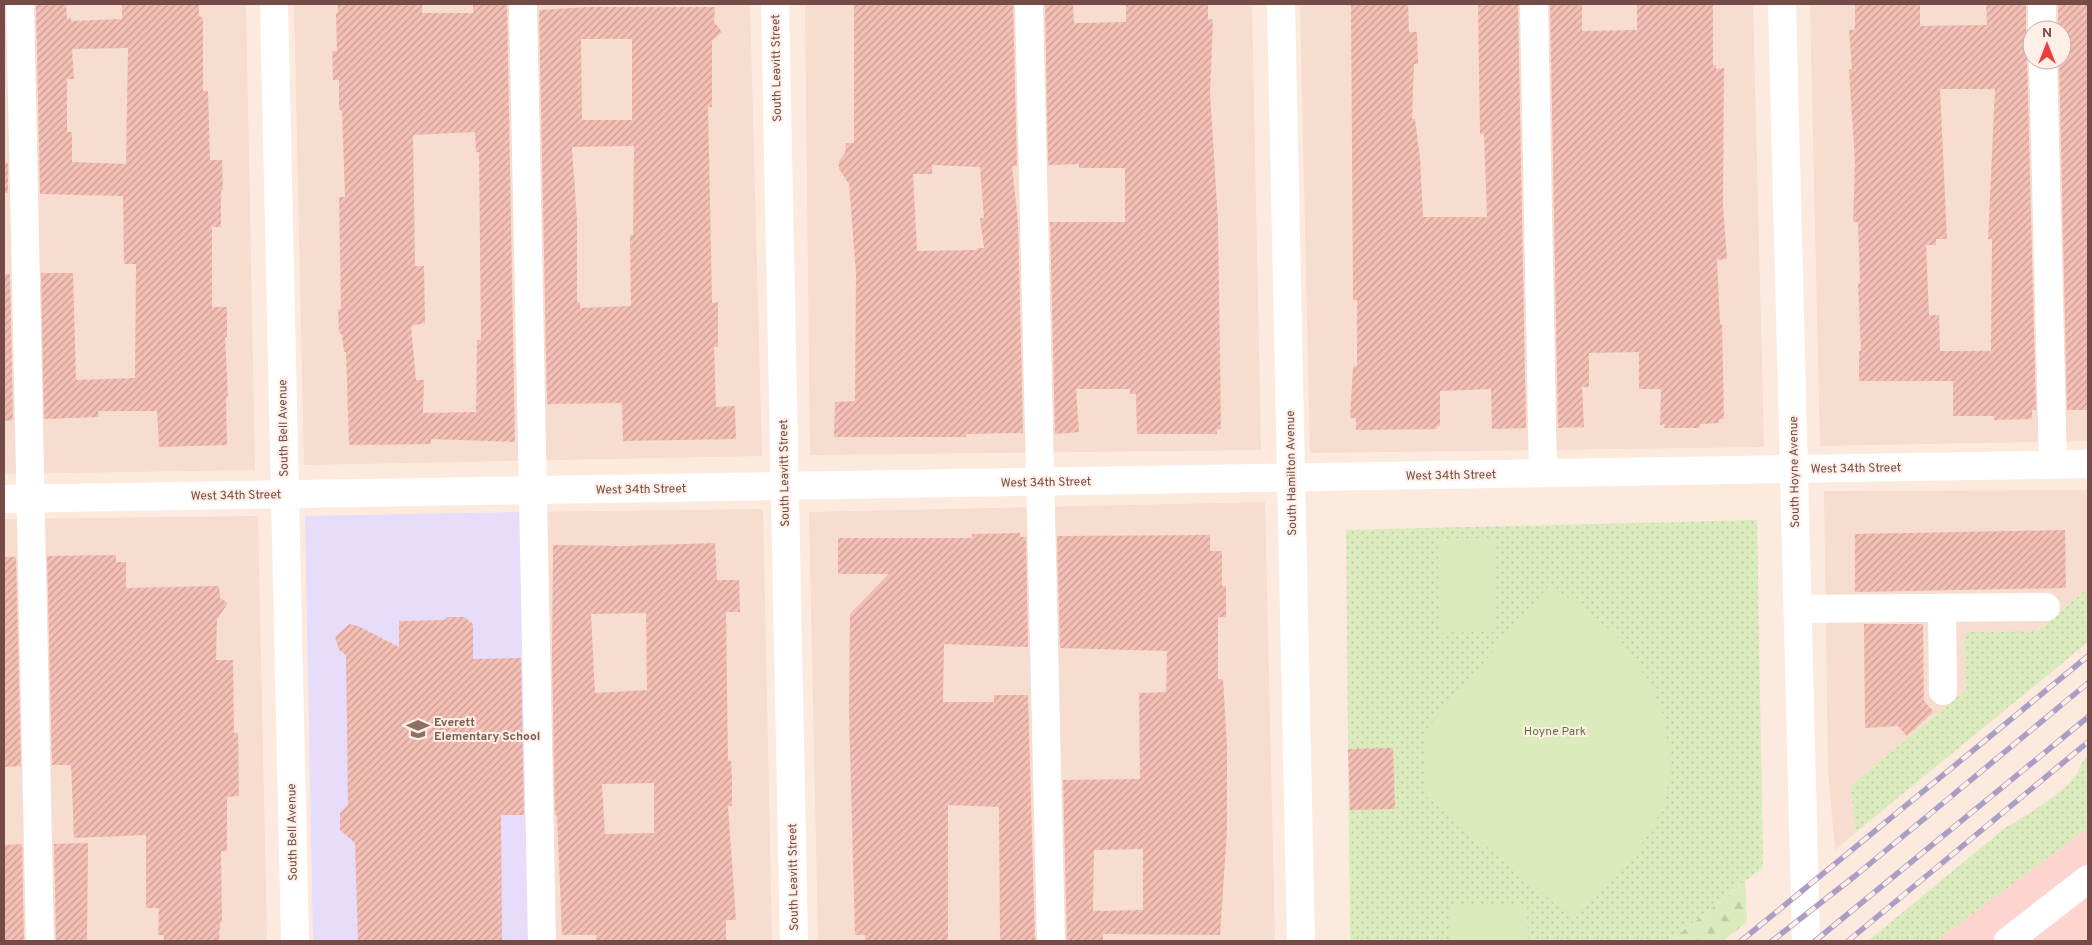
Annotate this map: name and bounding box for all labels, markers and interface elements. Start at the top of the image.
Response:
street label: South Leavitt Street [768,14,786,122]
north arrow [2022,20,2072,70]
text: N [2042,25,2052,42]
street label: South Bell Avenue [275,379,293,477]
street label: South Hamilton Avenue [1283,410,1301,536]
street label: South Hoyne Avenue [1786,416,1804,528]
street label: South Leavitt Street [776,419,794,527]
street label: West 34th Street [1811,460,1901,478]
street label: West 34th Street [1406,467,1496,485]
street label: West 34th Street [1001,474,1091,492]
street label: West 34th Street [596,481,686,499]
street label: West 34th Street [191,487,281,505]
place label: Everett Elementary School [434,715,540,745]
school or university icon: Everett Elementary School [405,716,431,742]
park label: Hoyne Park [1524,724,1586,740]
street label: South Bell Avenue [284,783,302,881]
street label: South Leavitt Street [785,823,803,931]

